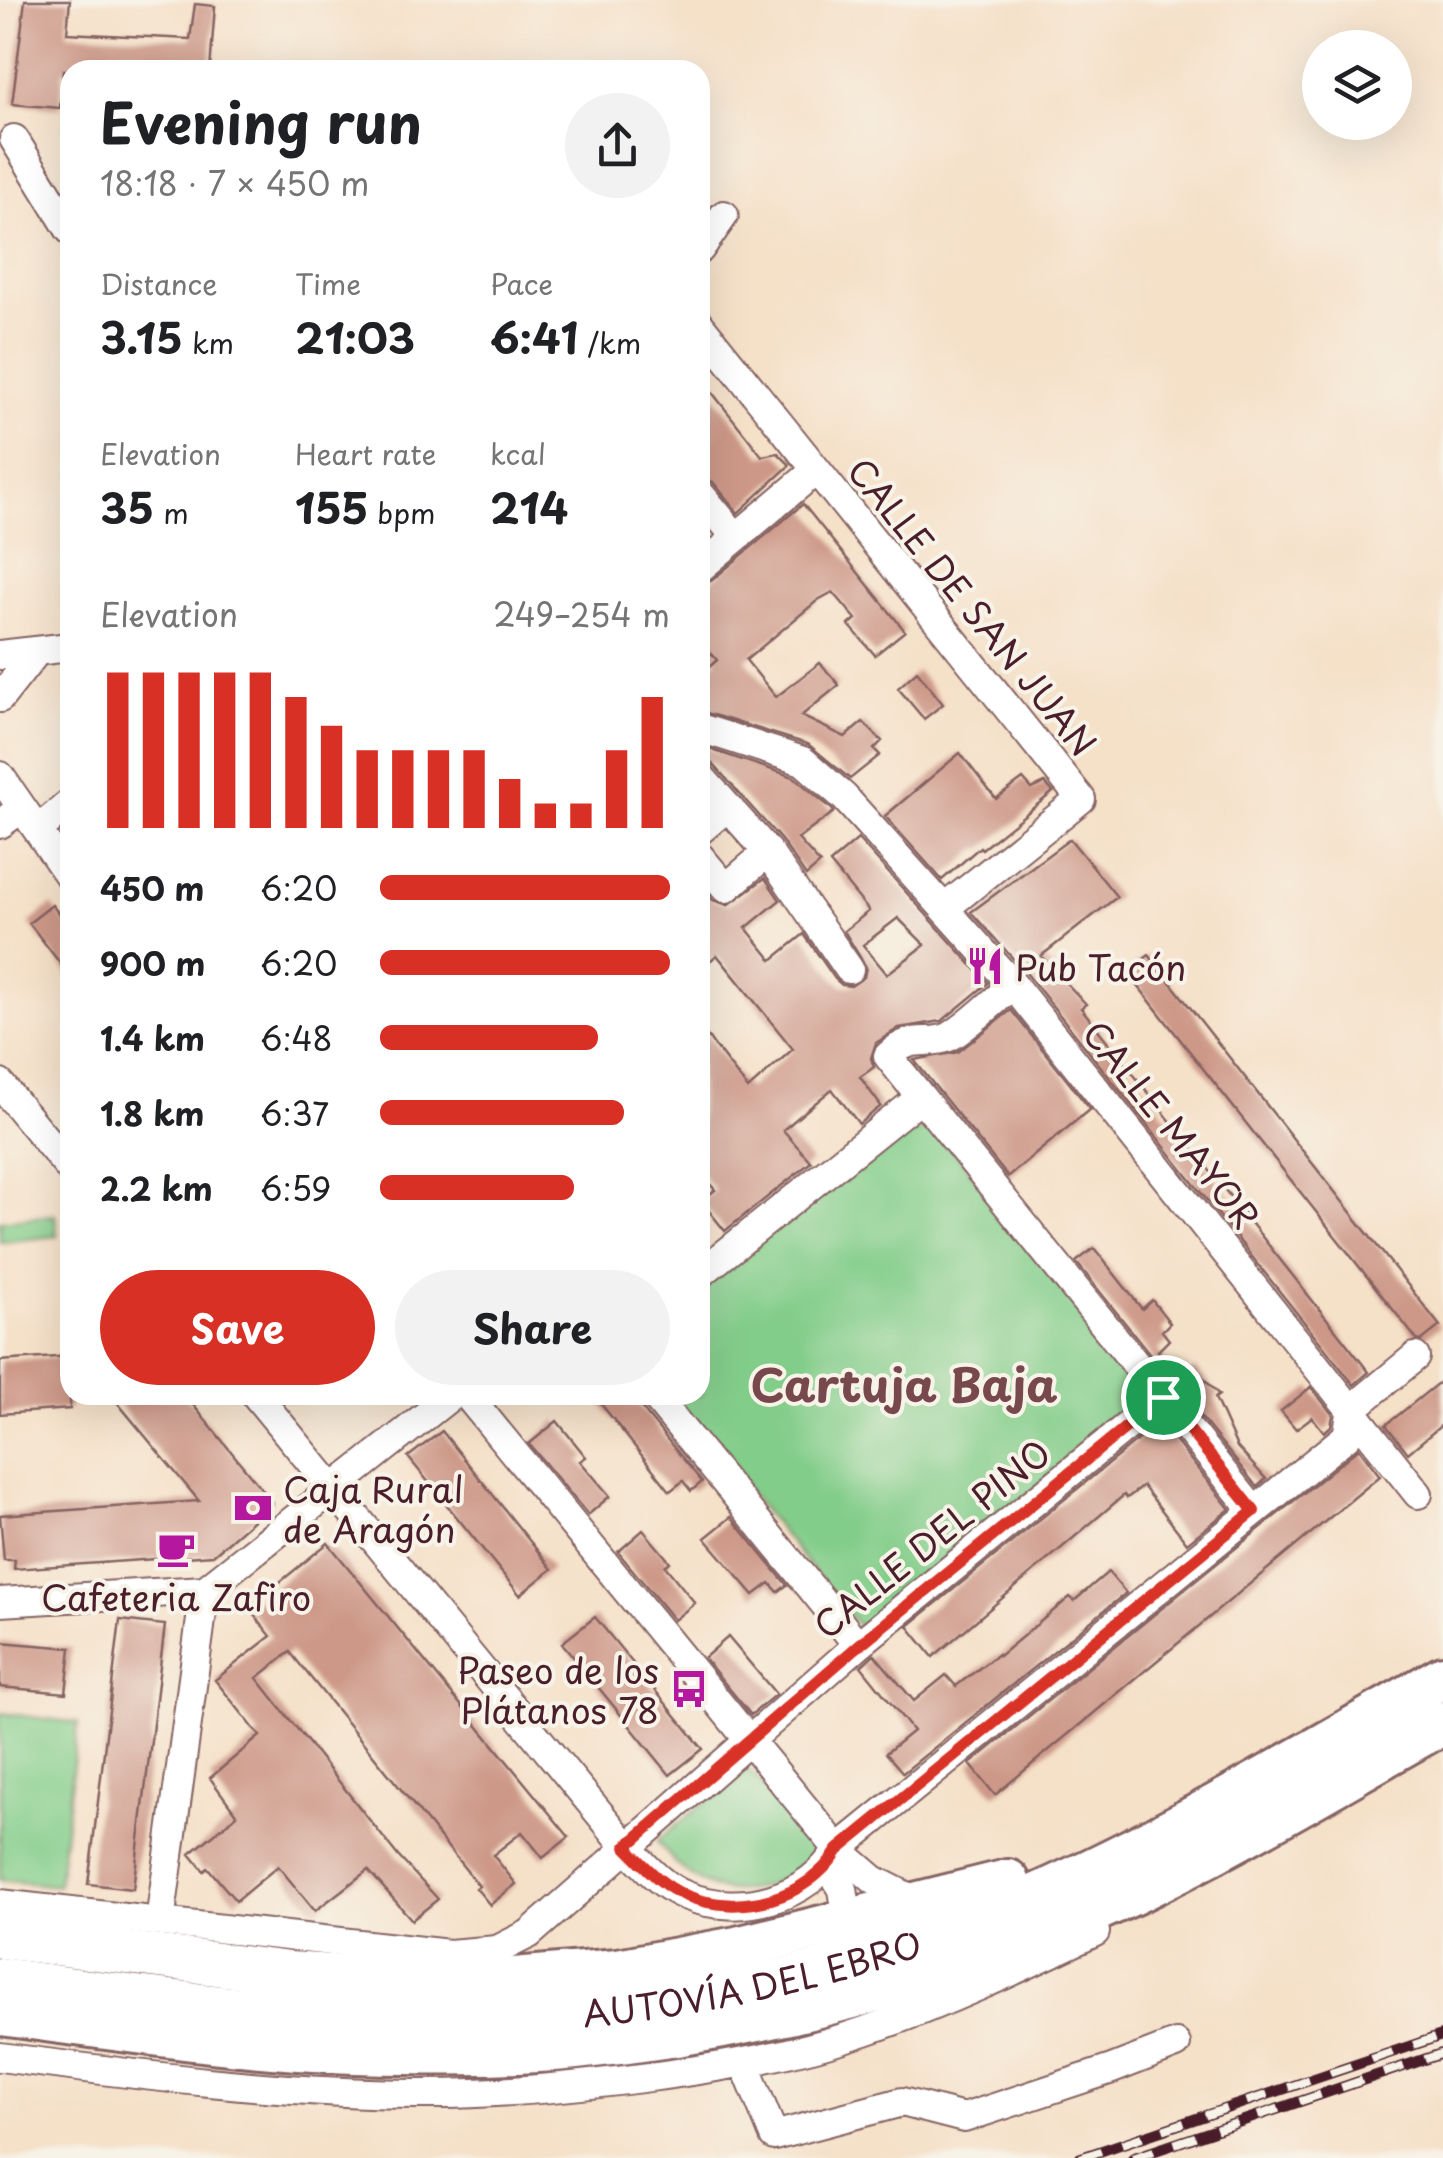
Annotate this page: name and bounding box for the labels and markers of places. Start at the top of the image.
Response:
place label: Pub Tacón [1015,940,1186,993]
restaurant icon: Pub Tacón [964,945,1006,987]
pin [1121,1355,1206,1440]
place label: Caja Rural de Aragón [283,1462,464,1555]
bank icon: Caja Rural de Aragón [232,1487,274,1529]
cafe icon: Cafeteria Zafiro [155,1528,197,1570]
place label: Cafeteria Zafiro [41,1570,311,1623]
place label: Paseo de los Plátanos 78 [457,1643,659,1736]
bus stop icon: Paseo de los Plátanos 78 [668,1668,710,1710]

